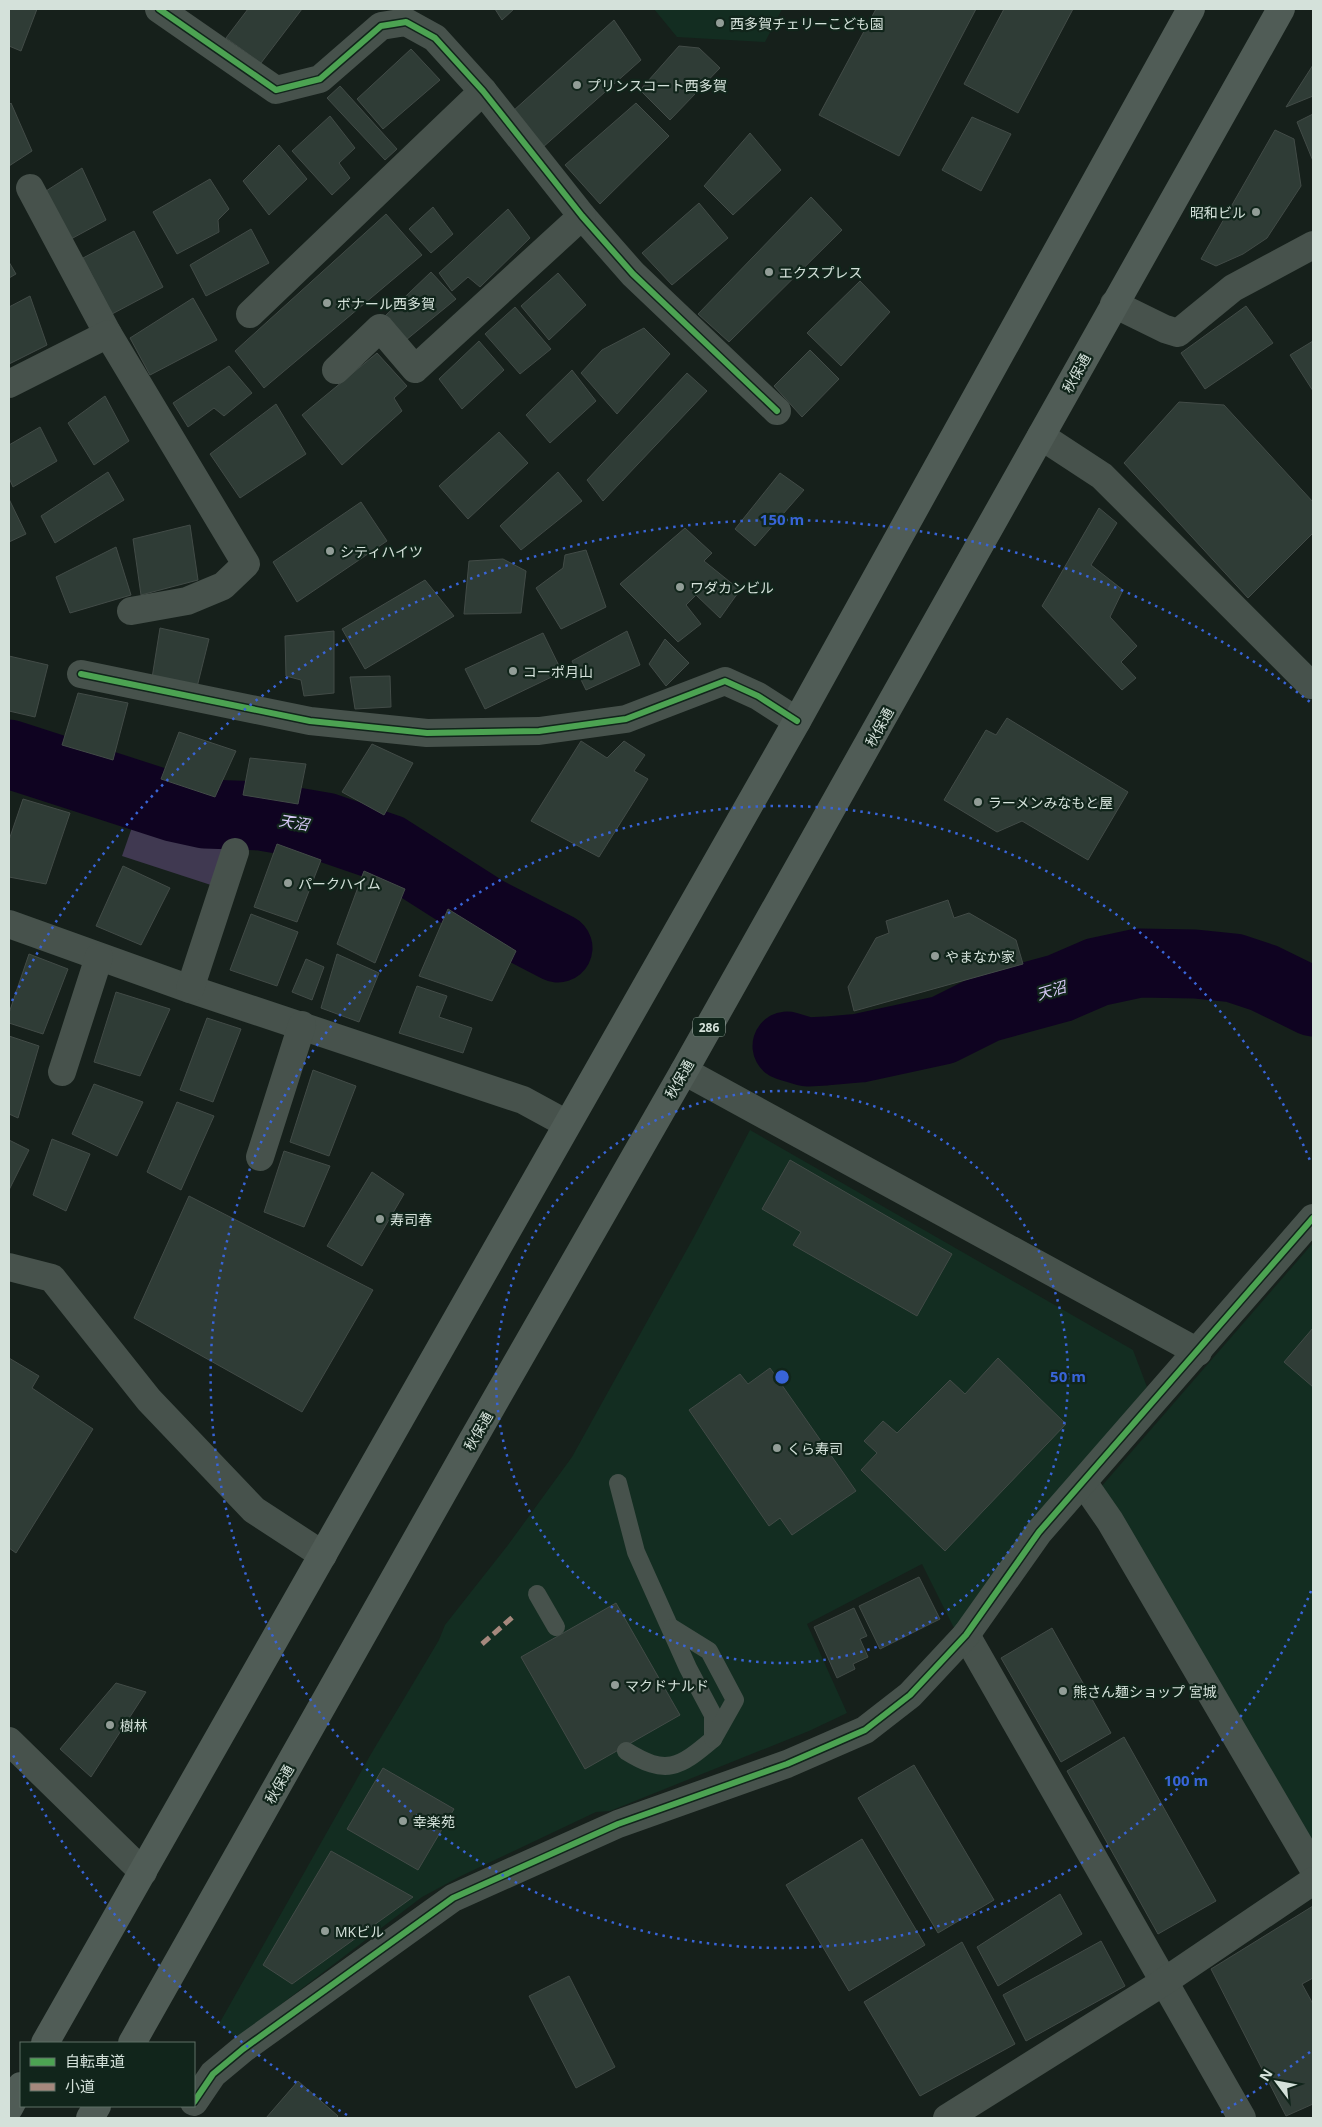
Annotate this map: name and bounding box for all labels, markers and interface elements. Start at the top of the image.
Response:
place label: 西多賀チェリーこども園 [730,14,884,33]
marker: 西多賀チェリーこども園 [714,17,726,29]
place label: プリンスコート西多賀 [587,76,727,95]
marker: プリンスコート西多賀 [571,79,583,91]
place label: 昭和ビル [1190,203,1246,222]
marker: 昭和ビル [1250,206,1262,218]
place label: エクスプレス [779,263,863,282]
marker: エクスプレス [763,266,775,278]
place label: ボナール西多賀 [337,294,435,313]
marker: ボナール西多賀 [321,297,333,309]
street label: 秋保通 [1058,350,1094,396]
text: 150 m [760,509,804,529]
place label: シティハイツ [340,542,423,561]
marker: シティハイツ [324,545,336,557]
place label: ワダカンビル [690,578,774,597]
marker: ワダカンビル [674,581,686,593]
place label: コーポ月山 [523,662,593,681]
marker: コーポ月山 [507,665,519,677]
street label: 秋保通 [861,704,897,750]
place label: ラーメンみなもと屋 [988,793,1113,812]
marker: ラーメンみなもと屋 [972,796,984,808]
water label: 天沼 [278,810,312,835]
place label: パークハイム [298,874,381,893]
marker: パークハイム [282,877,294,889]
place label: やまなか家 [945,947,1015,966]
marker: やまなか家 [929,950,941,962]
water label: 天沼 [1034,975,1070,1004]
road number: 286 [693,1018,725,1036]
street label: 秋保通 [660,1056,698,1102]
place label: 寿司春 [390,1210,432,1229]
marker: 寿司春 [374,1213,386,1225]
text: 50 m [1050,1366,1086,1386]
centre of rings [773,1368,791,1386]
street label: 秋保通 [459,1408,497,1454]
place label: くら寿司 [787,1439,843,1458]
marker: くら寿司 [771,1442,783,1454]
place label: マクドナルド [625,1676,709,1695]
marker: マクドナルド [609,1679,621,1691]
place label: 熊さん麺ショップ 宮城 [1073,1682,1217,1701]
marker: 熊さん麺ショップ 宮城 [1057,1685,1069,1697]
place label: 樹林 [120,1716,148,1735]
marker: 樹林 [104,1719,116,1731]
street label: 秋保通 [260,1761,298,1807]
text: 100 m [1164,1770,1208,1790]
place label: 幸楽苑 [413,1812,455,1831]
marker: 幸楽苑 [397,1815,409,1827]
place label: MKビル [335,1922,384,1941]
marker: MKビル [319,1925,331,1937]
legend [20,2042,195,2107]
text: 自転車道 [65,2051,125,2071]
north arrow [1252,2057,1302,2107]
text: N [1254,2065,1277,2085]
text: 小道 [65,2076,95,2096]

